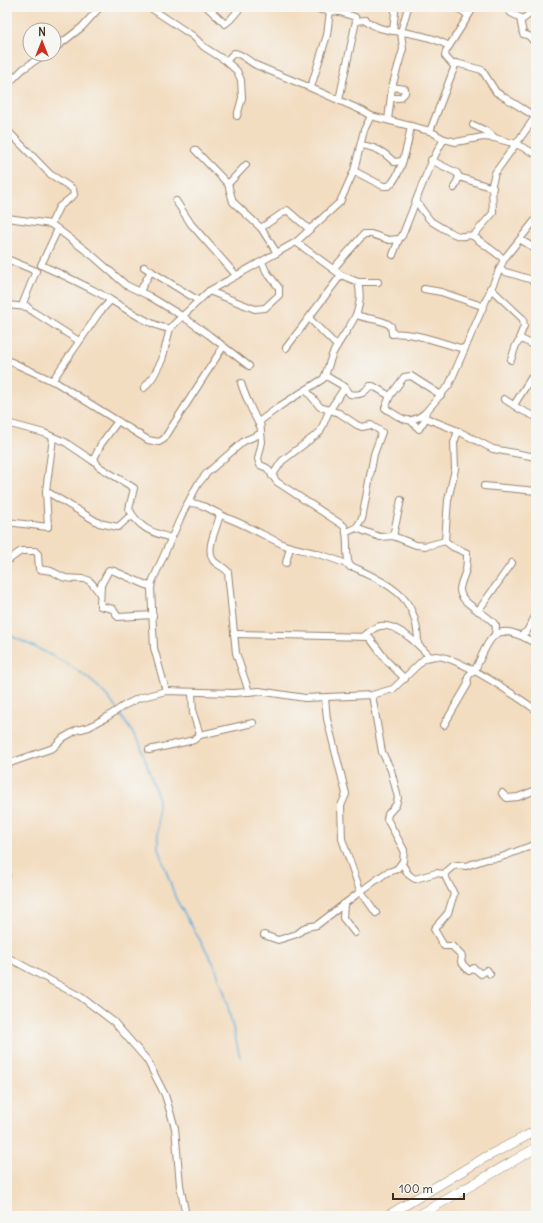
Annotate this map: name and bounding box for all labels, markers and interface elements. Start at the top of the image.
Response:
north arrow [22,22,62,62]
text: N [38,25,46,39]
scale bar [393,1175,464,1201]
text: 100 m [399,1181,433,1196]

